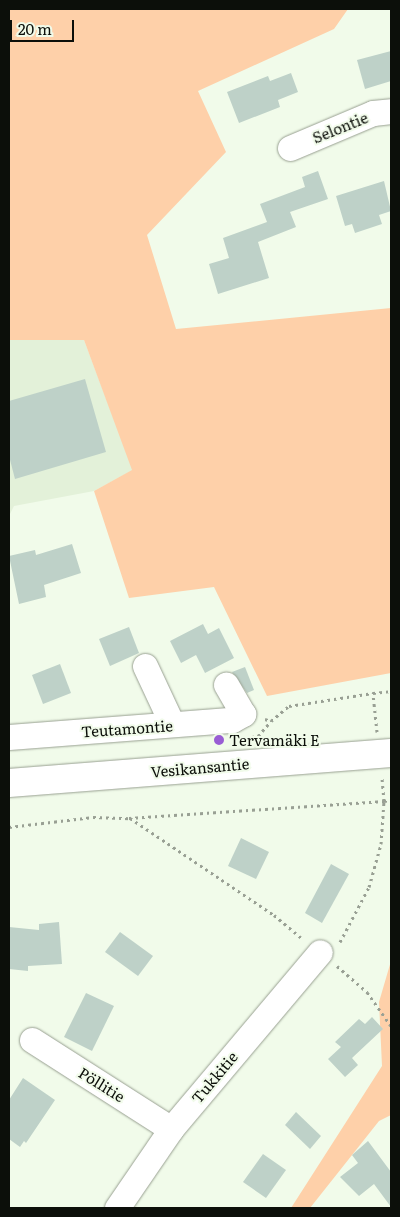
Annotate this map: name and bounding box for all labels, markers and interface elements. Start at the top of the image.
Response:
scale bar [12,10,76,42]
text: 20 m [18,17,52,40]
street label: Selontie [310,108,370,146]
street label: Teutamontie [80,716,174,740]
place label: Tervamäki E [229,731,320,749]
marker: Tervamäki E [213,734,225,746]
street label: Vesikansantie [150,754,250,780]
street label: Tukkitie [187,1047,241,1107]
street label: Pöllitie [76,1063,128,1105]

